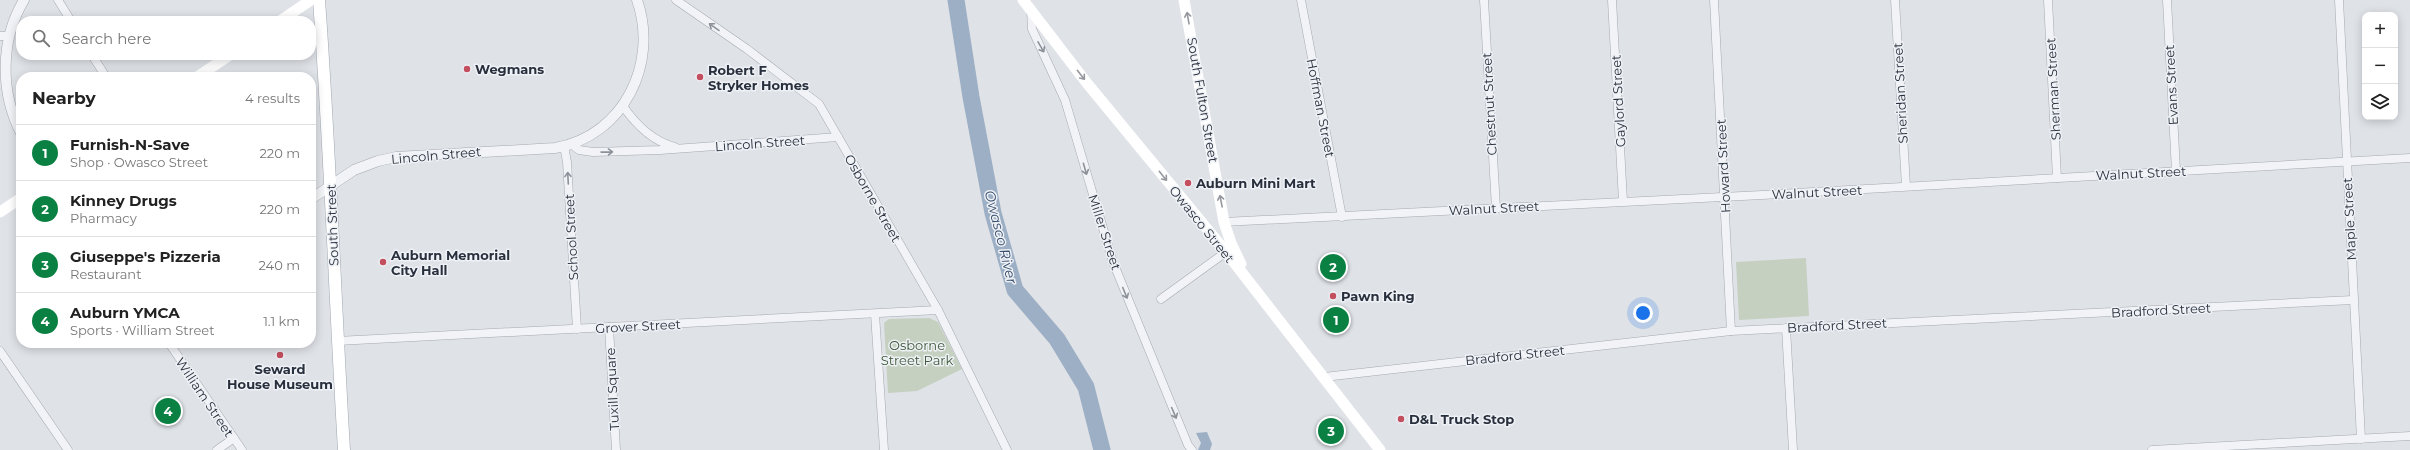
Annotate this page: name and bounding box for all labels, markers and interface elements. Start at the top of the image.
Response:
one-way arrow [1183,12,1191,25]
map controls [2362,12,2398,120]
button: + [2362,12,2398,48]
search box [16,16,316,60]
one-way arrow [709,23,720,31]
icon: search [30,27,52,49]
text: Search here [62,29,151,48]
street label: South Fulton Street [1184,36,1222,164]
street label: Sherman Street [2042,37,2064,141]
one-way arrow [1038,41,1046,53]
street label: Sheridan Street [1889,42,1911,144]
street label: Evans Street [2161,44,2181,126]
button: − [2362,48,2398,84]
street label: Chestnut Street [1478,52,1500,156]
street label: Gaylord Street [1608,54,1628,148]
street label: Hoffman Street [1304,57,1338,159]
place label: Wegmans [475,61,544,77]
place label: Robert F Stryker Homes [708,62,809,93]
marker: Wegmans [462,64,472,74]
one-way arrow [1077,70,1086,81]
marker: Robert F Stryker Homes [695,72,705,82]
button: layers [2362,84,2398,120]
text: Nearby [32,88,96,108]
text: 4 results [245,90,300,106]
street label: Howard Street [1713,119,1733,213]
street label: Lincoln Street [714,132,806,154]
text: Furnish-N-Save [70,135,190,154]
street label: Lincoln Street [390,143,482,167]
text: 1 [42,145,48,161]
text: 220 m [259,145,300,161]
one-way arrow [600,148,613,156]
street label: Osborne Street [841,151,905,245]
text: Shop · Owasco Street [70,154,208,170]
one-way arrow [1082,162,1089,175]
street label: Walnut Street [2095,163,2187,183]
one-way arrow [1159,170,1168,181]
one-way arrow [564,172,571,185]
place label: Auburn Mini Mart [1195,175,1316,191]
street label: Maple Street [2339,177,2359,261]
marker: Auburn Mini Mart [1183,178,1193,188]
street label: Owasco Street [1166,182,1238,266]
street label: Walnut Street [1771,182,1863,202]
street label: South Street [323,184,341,266]
water label: Owasco River [981,188,1021,286]
text: Kinney Drugs [70,191,177,210]
street label: Miller Street [1085,192,1125,272]
street label: School Street [561,193,581,281]
one-way arrow [1216,195,1224,208]
street label: Walnut Street [1448,198,1540,218]
text: 2 [41,201,49,217]
text: 220 m [259,201,300,217]
text: Pharmacy [70,210,137,226]
text: Giuseppe's Pizzeria [70,247,221,266]
place label: Auburn Memorial City Hall [390,247,510,278]
pin: 2 [1320,252,1346,282]
text: 3 [41,257,49,273]
text: 240 m [259,257,300,273]
marker: Auburn Memorial City Hall [378,257,388,267]
text: Restaurant [70,266,141,282]
one-way arrow [1122,286,1130,298]
place label: Pawn King [1341,288,1415,304]
marker: Pawn King [1328,291,1338,301]
street label: Bradford Street [2111,299,2211,321]
text: Auburn YMCA [70,303,180,322]
your location [1633,303,1653,323]
pin: 1 [1323,305,1349,335]
text: 4 [41,313,49,329]
text: 1.1 km [263,313,300,329]
street label: Bradford Street [1787,314,1887,336]
street label: Grover Street [595,316,681,336]
text: Sports · William Street [70,322,214,338]
park label: Osborne Street Park [881,337,953,368]
street label: Bradford Street [1464,342,1566,368]
street label: Tuxill Square [602,347,622,431]
marker: Seward House Museum [275,350,285,360]
street label: William Street [173,354,237,440]
place label: Seward House Museum [227,361,333,392]
pin: 4 [155,396,181,426]
one-way arrow [1171,406,1179,418]
place label: D&L Truck Stop [1409,411,1514,427]
marker: D&L Truck Stop [1396,414,1406,424]
pin: 3 [1318,416,1344,446]

